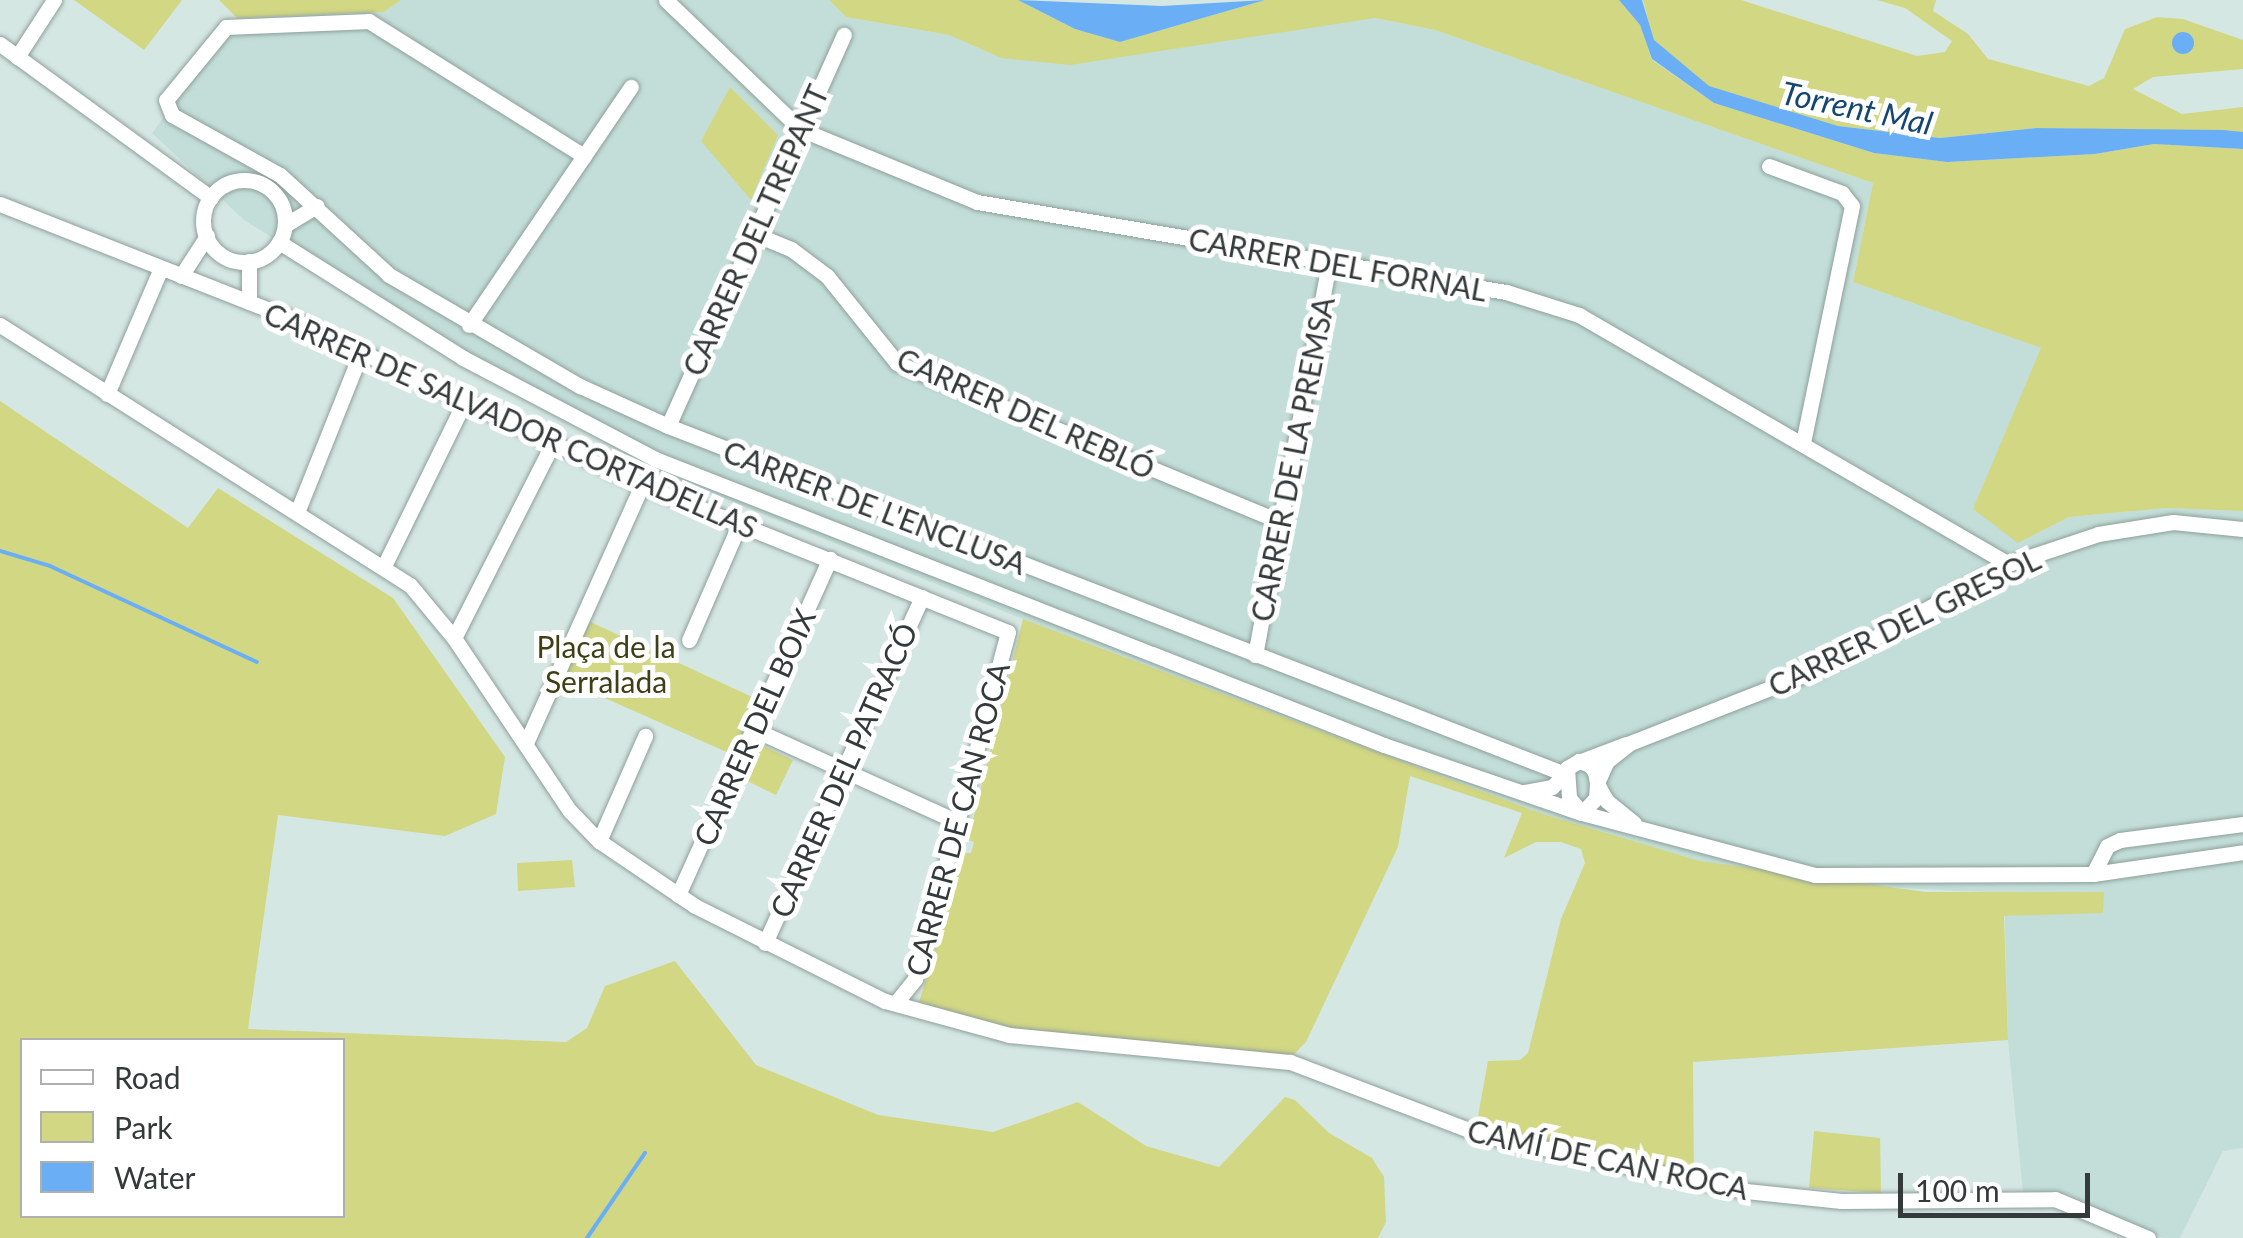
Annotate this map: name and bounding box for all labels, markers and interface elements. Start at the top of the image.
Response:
water label: Torrent Mal [1778,73,1936,143]
street label: CARRER DEL TREPANT [674,78,836,382]
street label: CARRER DEL FORNAL [1186,220,1490,308]
street label: CARRER DE LA PREMSA [1243,293,1341,625]
street label: CARRER DE SALVADOR CORTADELLAS [259,295,763,545]
street label: CARRER DEL REBLÓ [891,340,1161,486]
street label: CARRER DE L'ENCLUSA [719,433,1031,581]
street label: CARRER DEL GRESOL [1762,540,2046,704]
street label: CARRER DEL BOIX [685,603,823,851]
street label: CARRER DEL PATRACÓ [762,617,924,923]
park label: Plaça de la Serralada [536,628,676,698]
street label: CARRER DE CAN ROCA [898,658,1016,980]
legend [20,1038,345,1218]
text: Road [114,1059,181,1095]
text: Park [114,1109,173,1145]
street label: CAMÍ DE CAN ROCA [1464,1112,1752,1206]
scale bar [1903,1153,2096,1215]
text: Water [114,1159,196,1195]
text: 100 m [1915,1172,2000,1208]

